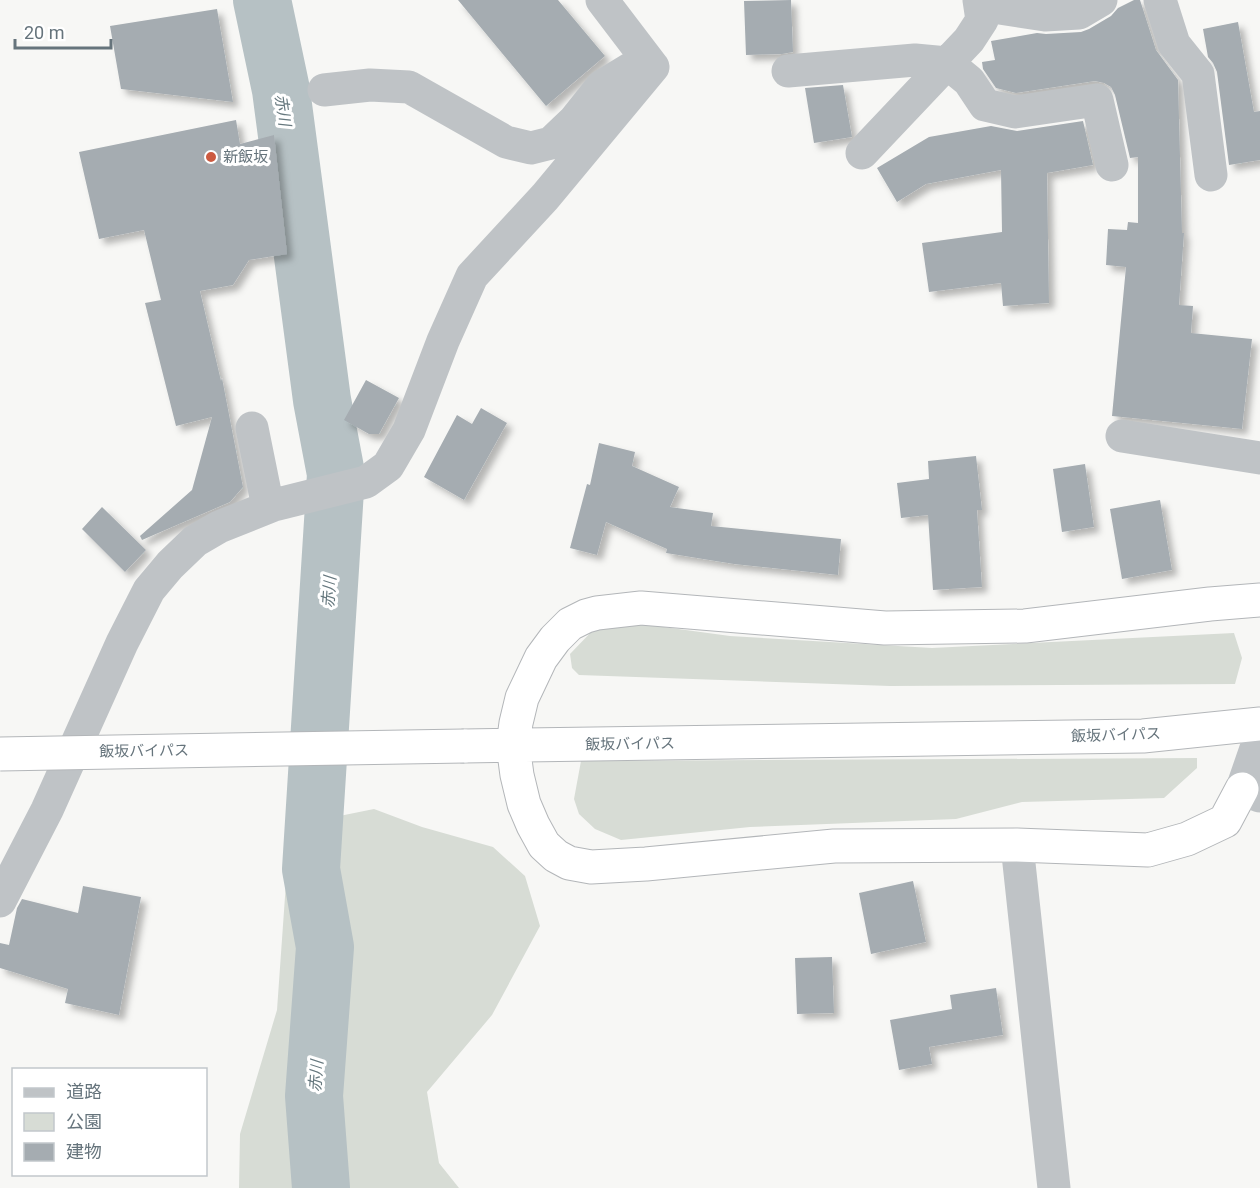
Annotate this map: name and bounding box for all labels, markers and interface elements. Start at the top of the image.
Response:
scale bar [15,12,111,50]
text: 20 m [24,22,64,43]
water label: 赤川 [271,93,295,129]
place label: 新飯坂 [223,148,268,166]
marker: 新飯坂 [204,150,218,164]
water label: 赤川 [318,573,340,609]
street label: 飯坂バイパス [1071,724,1161,746]
street label: 飯坂バイパス [585,734,675,754]
street label: 飯坂バイパス [99,741,189,761]
water label: 赤川 [305,1057,327,1093]
legend [12,1068,207,1176]
text: 道路 [66,1081,102,1102]
text: 公園 [66,1111,102,1132]
text: 建物 [66,1141,102,1162]

